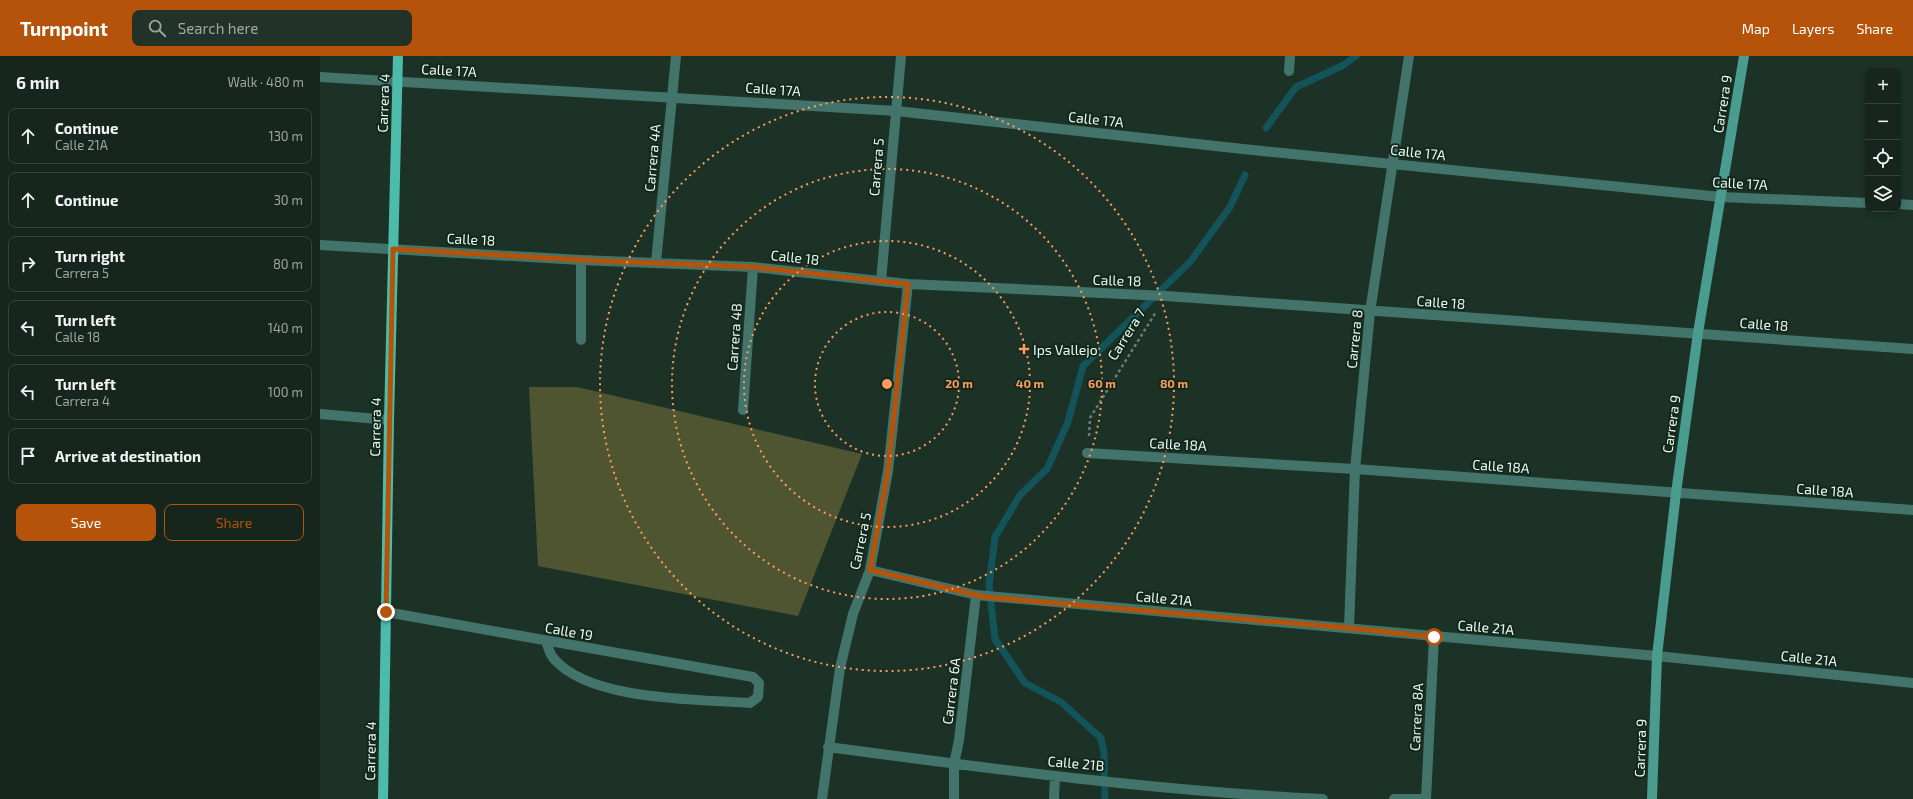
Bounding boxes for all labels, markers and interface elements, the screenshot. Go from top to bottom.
search box [132,10,412,46]
text: Turnpoint [20,17,108,40]
icon: search [146,17,168,39]
text: Search here [178,19,258,37]
text: Map [1742,20,1770,37]
text: Layers [1792,20,1834,37]
text: Share [1856,20,1893,37]
street label: Calle 17A [421,60,477,80]
map controls [1865,68,1901,212]
button: + [1865,68,1901,104]
text: 6 min [16,72,60,92]
street label: Carrera 4 [373,73,393,133]
text: Walk · 480 m [227,74,304,90]
street label: Carrera 9 [1709,74,1735,134]
street label: Calle 17A [745,79,802,99]
button: − [1865,104,1901,140]
street label: Calle 17A [1067,108,1125,130]
text: Continue [55,119,118,137]
street label: Carrera 4A [641,123,663,193]
icon: ahead [17,125,39,147]
text: 130 m [268,128,303,144]
text: Calle 21A [55,137,108,153]
street label: Carrera 5 [865,137,887,197]
button: locate [1865,140,1901,176]
street label: Calle 17A [1389,141,1447,163]
street label: Calle 17A [1712,173,1768,193]
button: layers [1865,176,1901,212]
icon: ahead [17,189,39,211]
text: Continue [55,191,118,209]
text: 30 m [274,192,303,208]
street label: Calle 18 [446,229,496,249]
street label: Calle 18 [770,246,820,268]
text: Turn right [55,247,125,265]
icon: right [17,253,39,275]
text: 80 m [273,256,303,272]
text: Carrera 5 [55,265,109,281]
street label: Calle 18 [1092,271,1142,289]
street label: Calle 18 [1416,292,1466,312]
street label: Carrera 4B [723,303,745,371]
street label: Carrera 7 [1103,305,1149,363]
street label: Carrera 8 [1342,309,1366,369]
text: Turn left [55,311,116,329]
street label: Calle 18 [1739,314,1789,334]
icon: left [17,317,39,339]
text: 140 m [268,320,303,336]
text: Calle 18 [55,329,100,345]
place label: Ips Vallejo [1033,341,1098,358]
marker: Ips Vallejo [1018,343,1030,355]
text: Turn left [55,375,116,393]
text: 20 m [945,376,973,390]
text: 40 m [1016,376,1044,390]
text: 60 m [1088,376,1116,390]
text: 80 m [1160,376,1188,390]
centre of rings [880,377,894,391]
icon: left [17,381,39,403]
text: 100 m [268,384,303,400]
text: Carrera 4 [55,393,110,409]
street label: Carrera 9 [1658,394,1684,454]
street label: Carrera 4 [366,397,384,457]
street label: Calle 18A [1149,434,1207,454]
icon: arrive [17,445,39,467]
text: Arrive at destination [55,447,201,465]
street label: Calle 18A [1472,456,1531,477]
street label: Calle 18A [1796,480,1855,501]
button: Save [16,504,156,541]
button: Share [164,504,304,541]
street label: Carrera 5 [846,511,874,571]
street label: Calle 21A [1135,587,1193,609]
route end [377,603,395,621]
street label: Calle 21A [1457,616,1515,638]
street label: Calle 19 [544,618,594,644]
route start [1425,628,1443,646]
street label: Calle 21A [1780,647,1838,669]
street label: Carrera 6A [938,656,964,725]
street label: Carrera 8A [1406,682,1426,751]
street label: Carrera 9 [1630,718,1650,778]
street label: Carrera 4 [361,721,379,781]
street label: Calle 21B [1047,752,1105,774]

